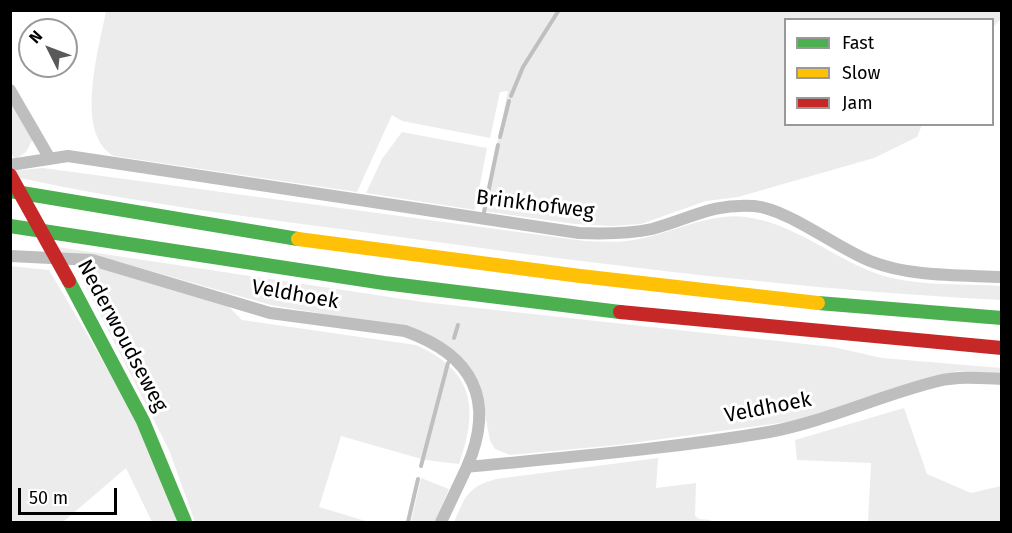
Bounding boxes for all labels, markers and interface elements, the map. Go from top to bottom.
north arrow [18,18,78,78]
legend [784,18,994,126]
text: N [25,27,46,47]
text: Fast [842,32,874,54]
text: Slow [842,62,880,84]
text: Jam [842,92,873,114]
street label: Brinkhofweg [474,185,596,225]
street label: Nederwoudseweg [71,256,173,416]
street label: Veldhoek [249,275,341,315]
street label: Veldhoek [722,387,814,429]
scale bar [21,476,120,514]
text: 50 m [29,487,68,509]

